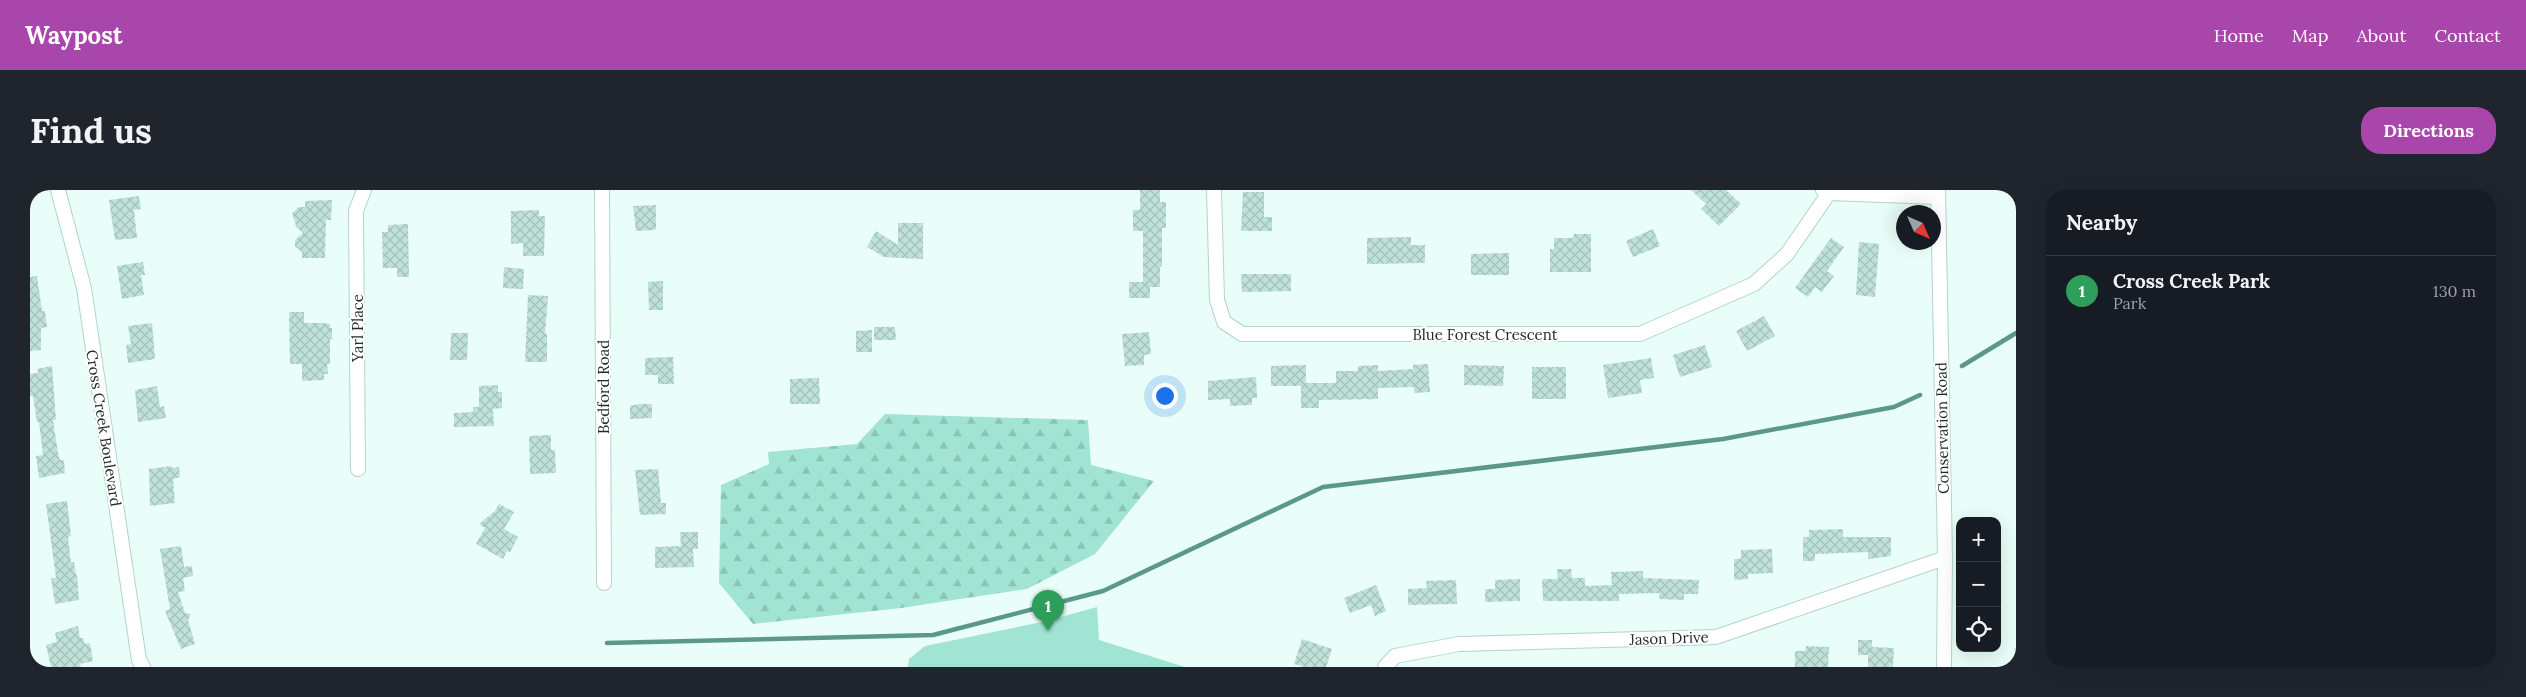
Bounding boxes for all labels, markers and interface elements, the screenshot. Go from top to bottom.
text: Waypost [25,20,123,51]
text: Home [2214,24,2264,47]
text: Map [2292,24,2328,47]
text: About [2356,24,2406,47]
text: Contact [2434,24,2501,47]
button: Directions [2361,107,2496,154]
text: Find us [30,108,152,153]
north arrow [1896,205,1941,250]
text: Nearby [2066,209,2137,236]
text: Cross Creek Park [2113,269,2270,293]
text: 1 [2079,281,2085,301]
text: 130 m [2433,281,2476,301]
text: Park [2113,293,2146,313]
street label: Yarl Place [348,294,367,363]
street label: Blue Forest Crescent [1412,325,1558,344]
street label: Bedford Road [594,340,613,434]
street label: Cross Creek Boulevard [82,348,126,508]
street label: Conservation Road [1931,362,1953,494]
your location [1152,383,1178,409]
map controls [1956,517,2001,652]
button: + [1956,517,2001,562]
button: − [1956,562,2001,607]
pin: 1 [1032,590,1064,631]
button: locate [1956,607,2001,652]
street label: Jason Drive [1628,627,1709,649]

